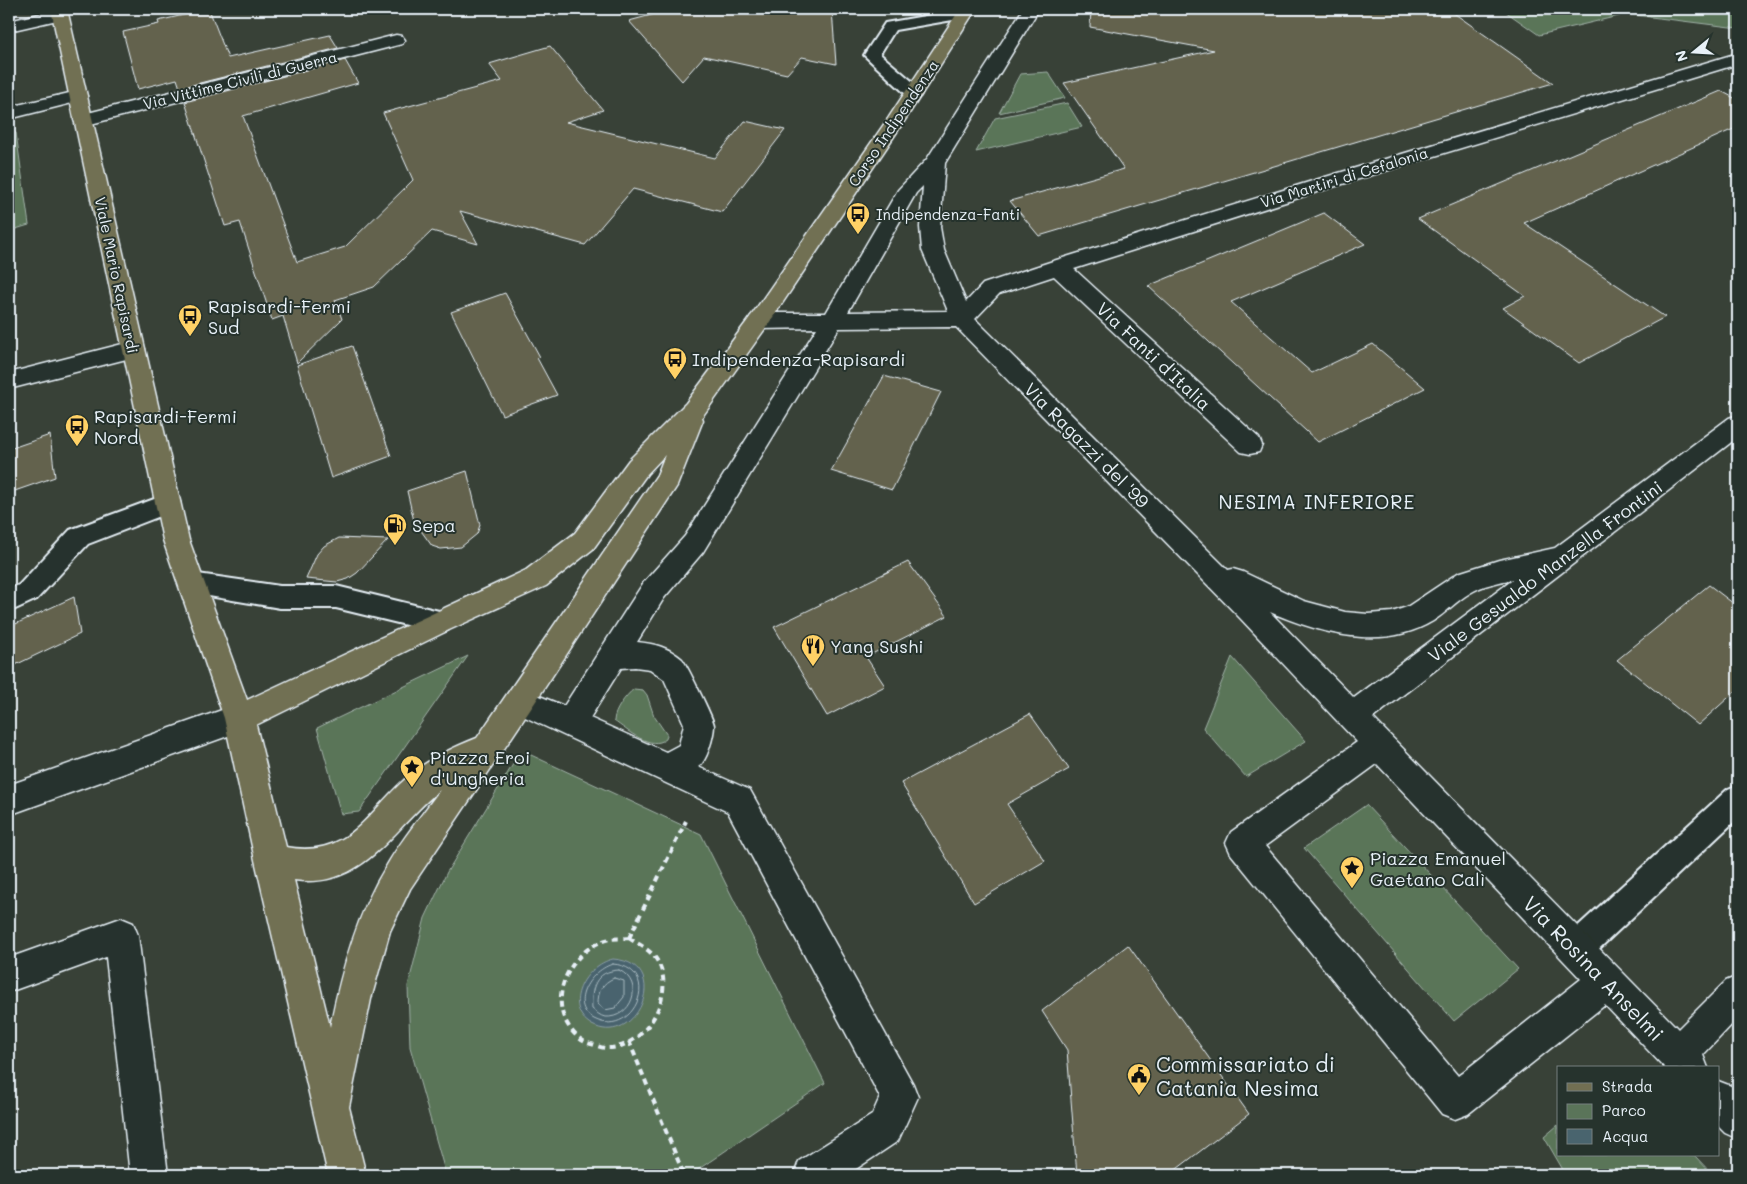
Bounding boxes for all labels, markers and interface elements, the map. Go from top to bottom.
north arrow [1670,28,1720,78]
street label: Via Vittime Civili di Guerra [141,46,339,114]
text: N [1670,48,1692,64]
street label: Corso Indipendenza [843,56,943,190]
street label: Via Martiri di Cefalonia [1258,142,1430,212]
street label: Viale Mario Rapisardi [91,195,143,355]
bus stop icon: Indipendenza-Fanti [845,201,871,235]
place label: Indipendenza-Fanti [876,204,1020,224]
place label: Rapisardi-Fermi Sud [208,294,351,339]
street label: Via Fanti d'Italia [1092,297,1216,415]
bus stop icon: Rapisardi-Fermi Sud [177,303,203,337]
bus stop icon: Indipendenza-Rapisardi [662,346,688,380]
place label: Indipendenza-Rapisardi [692,347,906,371]
street label: Via Ragazzi del '99 [1019,377,1155,513]
place label: Rapisardi-Fermi Nord [94,404,237,449]
bus stop icon: Rapisardi-Fermi Nord [64,413,90,447]
street label: Viale Gesualdo Manzella Frontini [1423,475,1667,667]
district label: NESIMA INFERIORE [1219,489,1415,514]
fuel station icon: Sepa [382,512,408,546]
place label: Sepa [412,513,456,537]
restaurant icon: Yang Sushi [800,633,826,667]
place label: Yang Sushi [830,634,924,658]
place label: Piazza Eroi d'Ungheria [430,745,530,790]
place icon: Piazza Eroi d'Ungheria [399,754,425,788]
place label: Piazza Emanuel Gaetano Calì [1370,846,1506,891]
place icon: Piazza Emanuel Gaetano Calì [1339,855,1365,889]
street label: Via Rosina Anselmi [1518,890,1670,1046]
place label: Commissariato di Catania Nesima [1156,1050,1335,1101]
public building icon: Commissariato di Catania Nesima [1126,1062,1152,1096]
legend [1557,1066,1720,1156]
text: Strada [1602,1076,1653,1096]
text: Parco [1602,1100,1646,1120]
text: Acqua [1602,1126,1648,1146]

